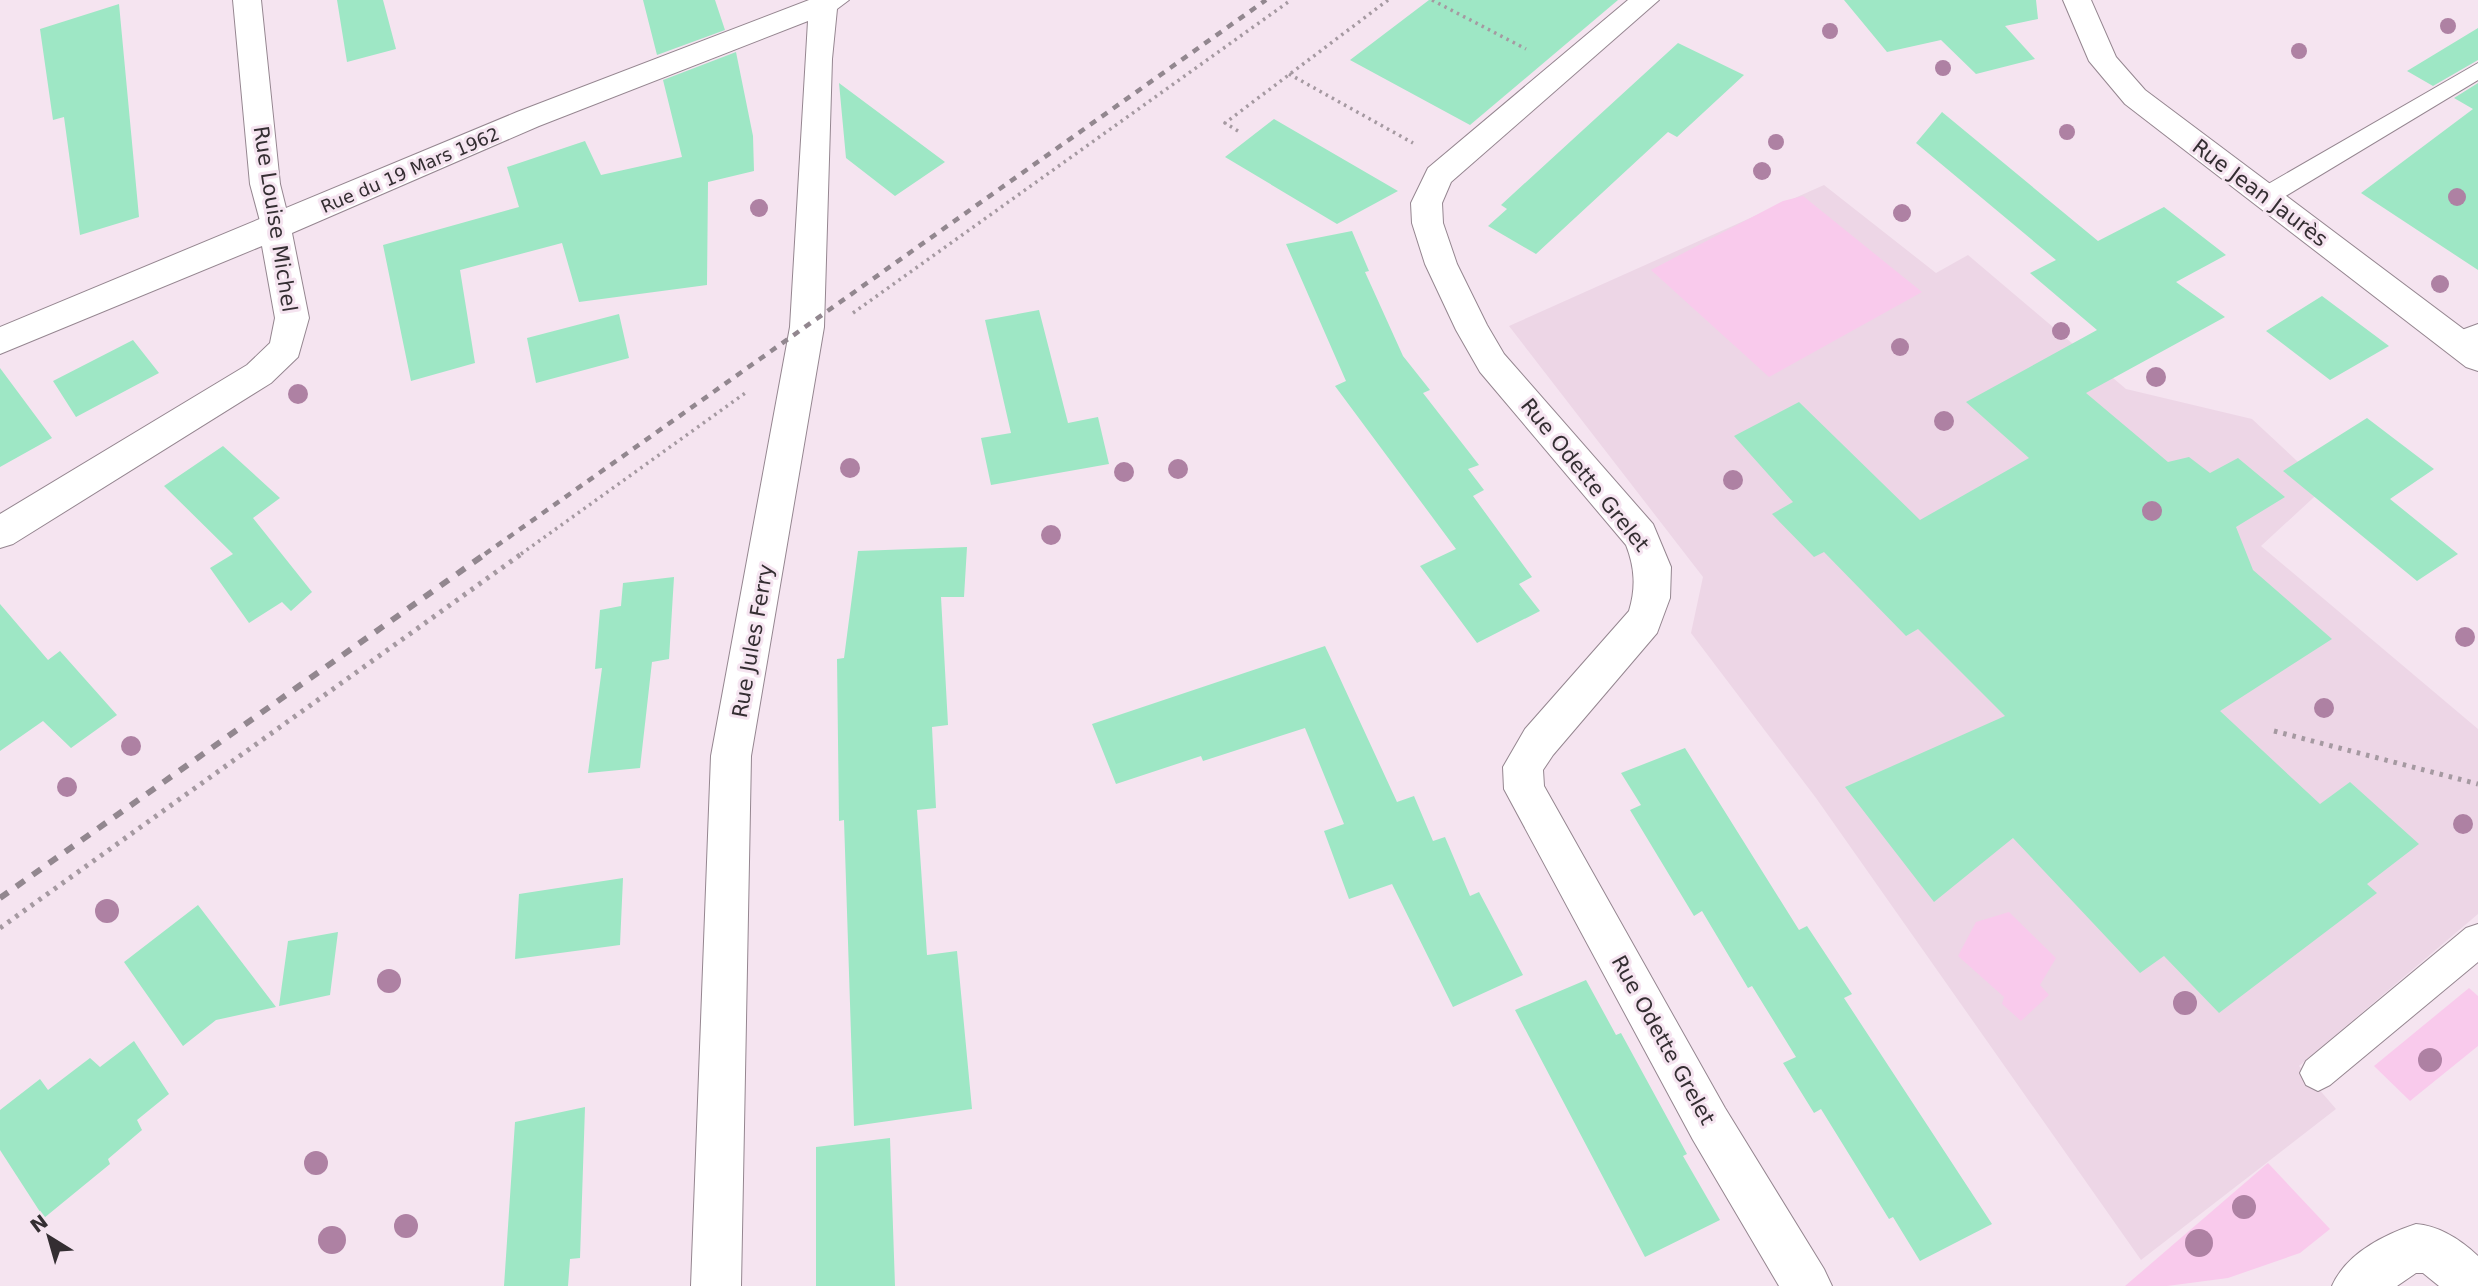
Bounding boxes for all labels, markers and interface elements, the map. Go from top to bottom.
street label: Rue du 19 Mars 1962 [318,123,502,217]
street label: Rue Louise Michel [248,124,302,314]
street label: Rue Jean Jaurès [2188,134,2332,252]
street label: Rue Odette Grelet [1516,394,1654,556]
street label: Rue Jules Ferry [728,562,778,720]
street label: Rue Odette Grelet [1607,951,1719,1129]
north arrow [14,1202,84,1272]
text: N [26,1210,52,1237]

